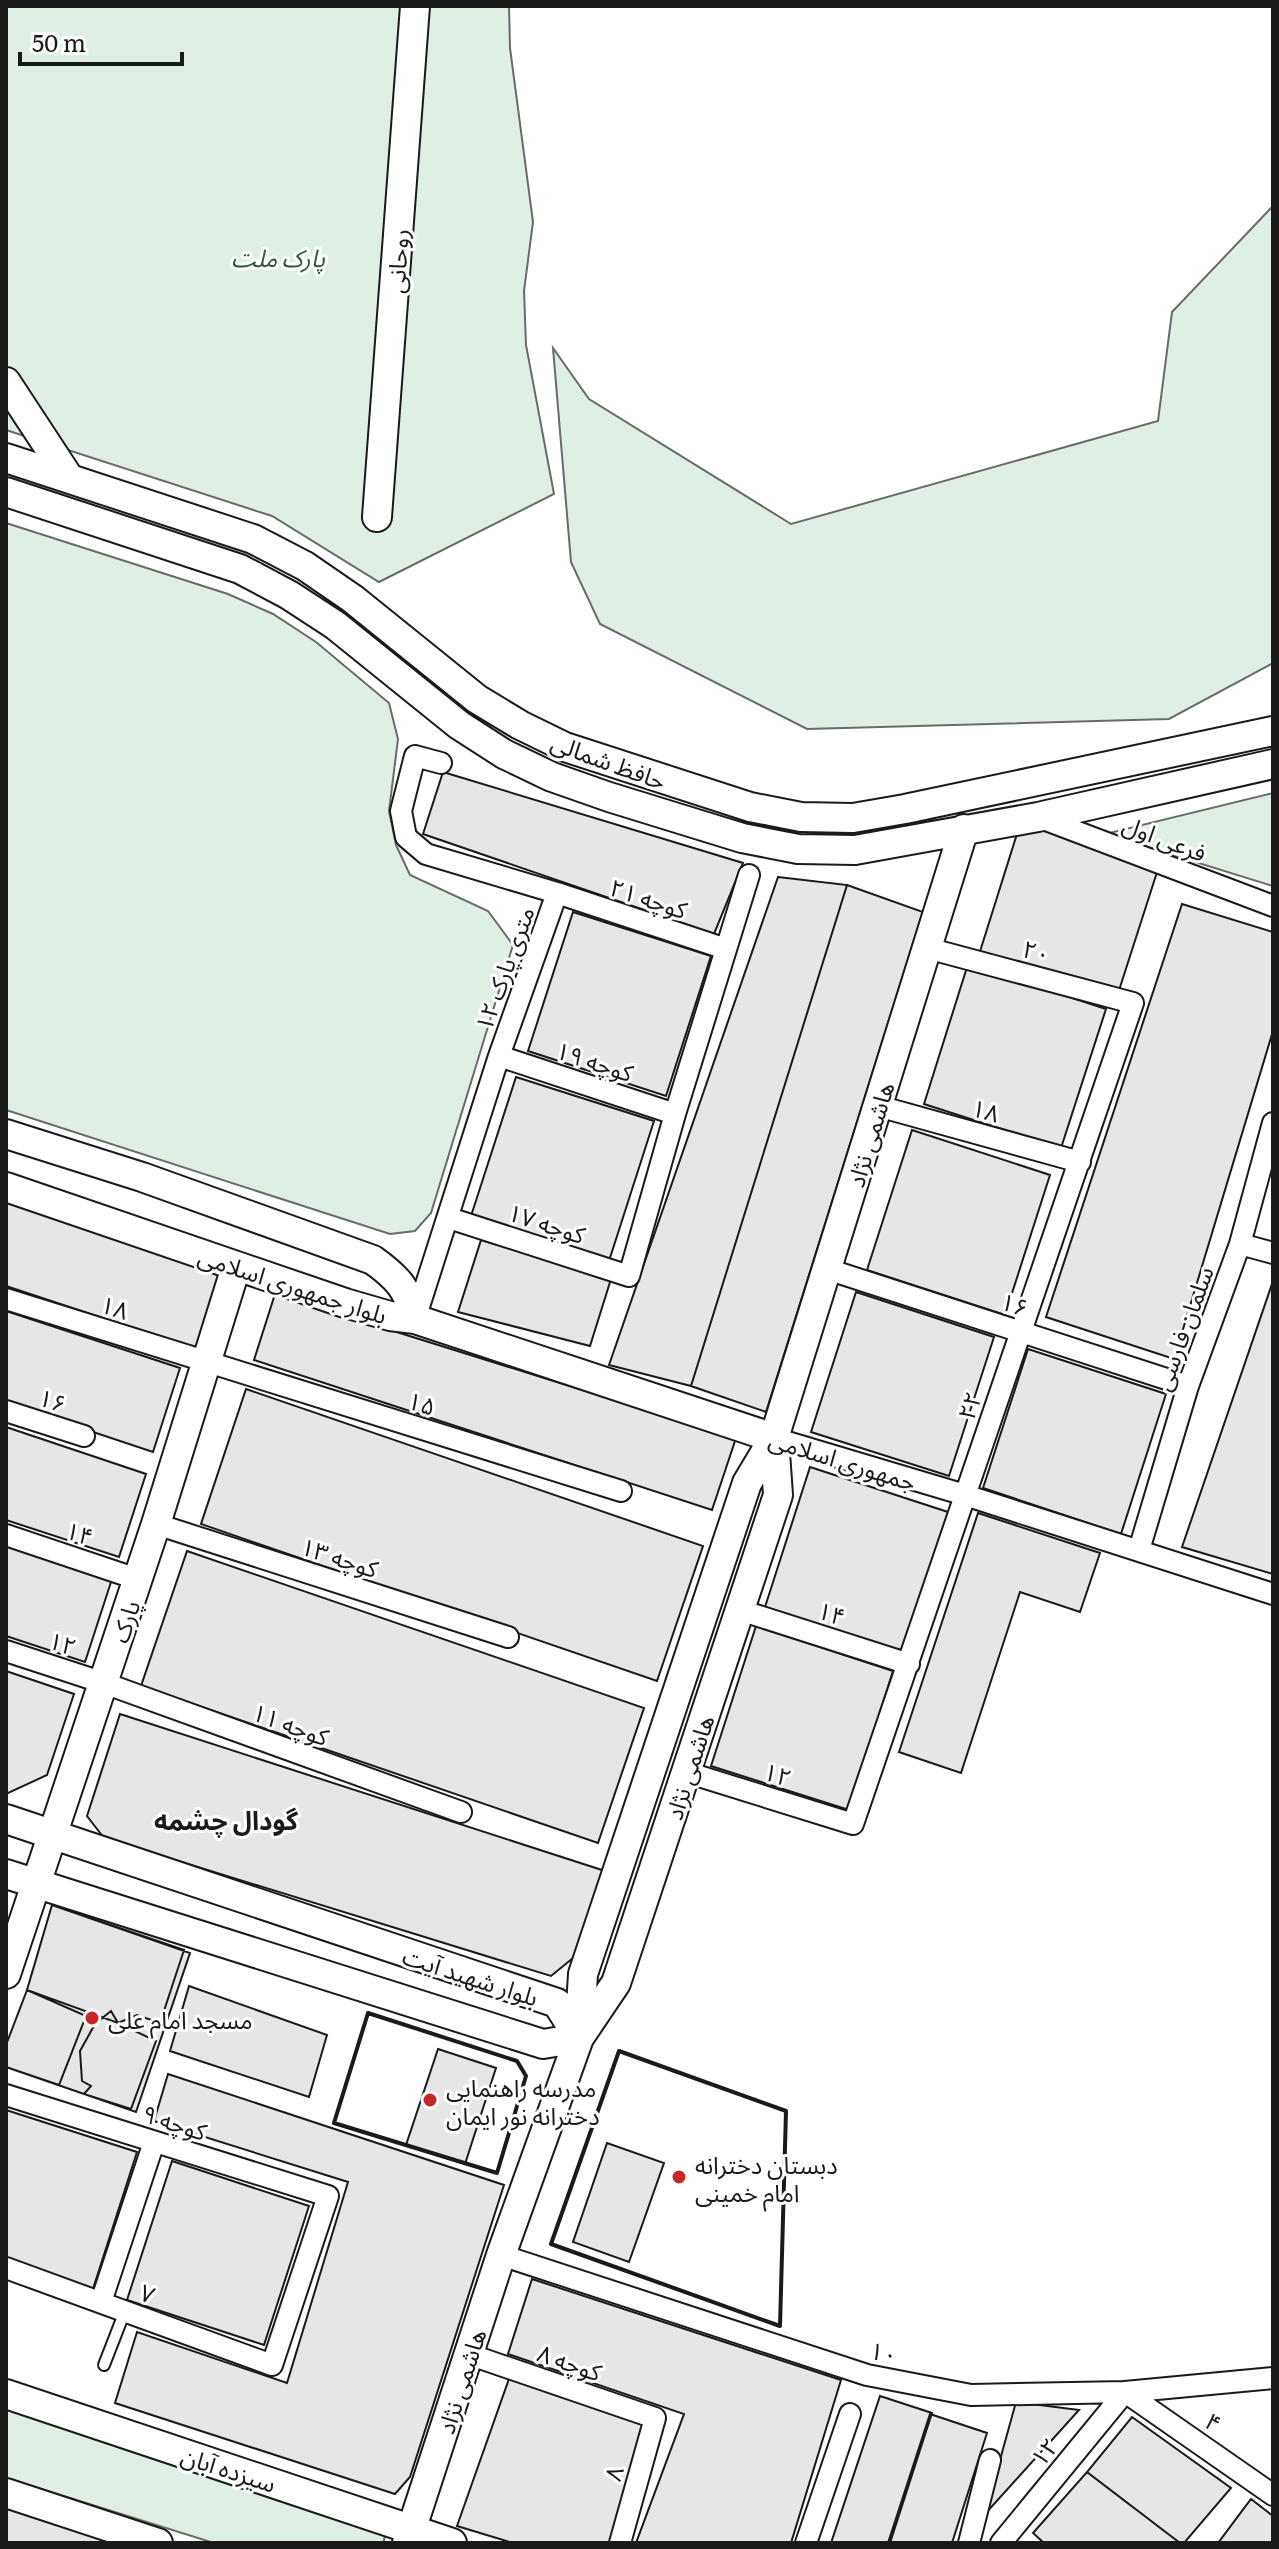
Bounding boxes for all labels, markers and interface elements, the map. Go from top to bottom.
scale bar [20,16,182,66]
text: 50 m [32,24,86,59]
street label: روحانی [376,227,416,295]
park label: پارک ملت [231,239,326,275]
street label: حافظ شمالی [547,723,671,797]
street label: فرعی اول [1118,805,1212,869]
street label: کوچه ۲۱ [606,868,693,926]
street label: ۱۲ متری پارک [464,901,542,1035]
street label: ۲۰ [1019,930,1055,970]
street label: کوچه ۱۹ [552,1031,639,1089]
street label: هاشمی نژاد [836,1077,902,1191]
street label: ۱۸ [968,1089,1004,1130]
street label: کوچه ۱۷ [504,1193,591,1251]
street label: بلوار جمهوری اسلامی [194,1237,392,1331]
street label: سلمان فارسی [1143,1261,1221,1395]
street label: ۱۶ [997,1282,1033,1324]
street label: ۱۸ [97,1285,133,1327]
street label: ۱۶ [35,1378,71,1420]
street label: ۱۵ [404,1381,440,1423]
street label: ۲۲ [947,1386,989,1424]
street label: جمهوری اسلامی [765,1420,921,1498]
street label: ۱۴ [62,1511,98,1553]
street label: کوچه ۱۳ [297,1527,384,1585]
street label: ۱۴ [814,1591,850,1633]
street label: پارک [101,1595,147,1647]
street label: ۱۲ [45,1621,81,1663]
street label: کوچه ۱۱ [248,1693,335,1753]
street label: هاشمی نژاد [655,1710,721,1824]
street label: ۱۲ [760,1752,796,1794]
district label: گودال چشمه [154,1799,299,1838]
street label: بلوار شهید آیت [399,1937,543,2013]
place label: مسجد امام علی [108,2001,253,2039]
marker: مسجد امام علی [83,2009,101,2027]
place label: مدرسه راهنمایی دخترانه نور ایمان [446,2069,600,2132]
marker: مدرسه راهنمایی دخترانه نور ایمان [421,2091,439,2109]
street label: کوچه ۹ [138,2094,213,2148]
place label: دبستان دخترانه امام خمینی [695,2146,838,2212]
marker: دبستان دخترانه امام خمینی [670,2168,688,2186]
street label: ۷ [136,2273,161,2311]
street label: هاشمی نژاد [427,2324,493,2438]
street label: ۱۰ [867,2331,901,2371]
street label: کوچه ۸ [533,2334,608,2389]
street label: ۴ [1199,2403,1229,2439]
street label: ۱۲ [1021,2429,1065,2473]
street label: سیزده آبان [177,2436,281,2500]
street label: ۸ [593,2461,631,2484]

